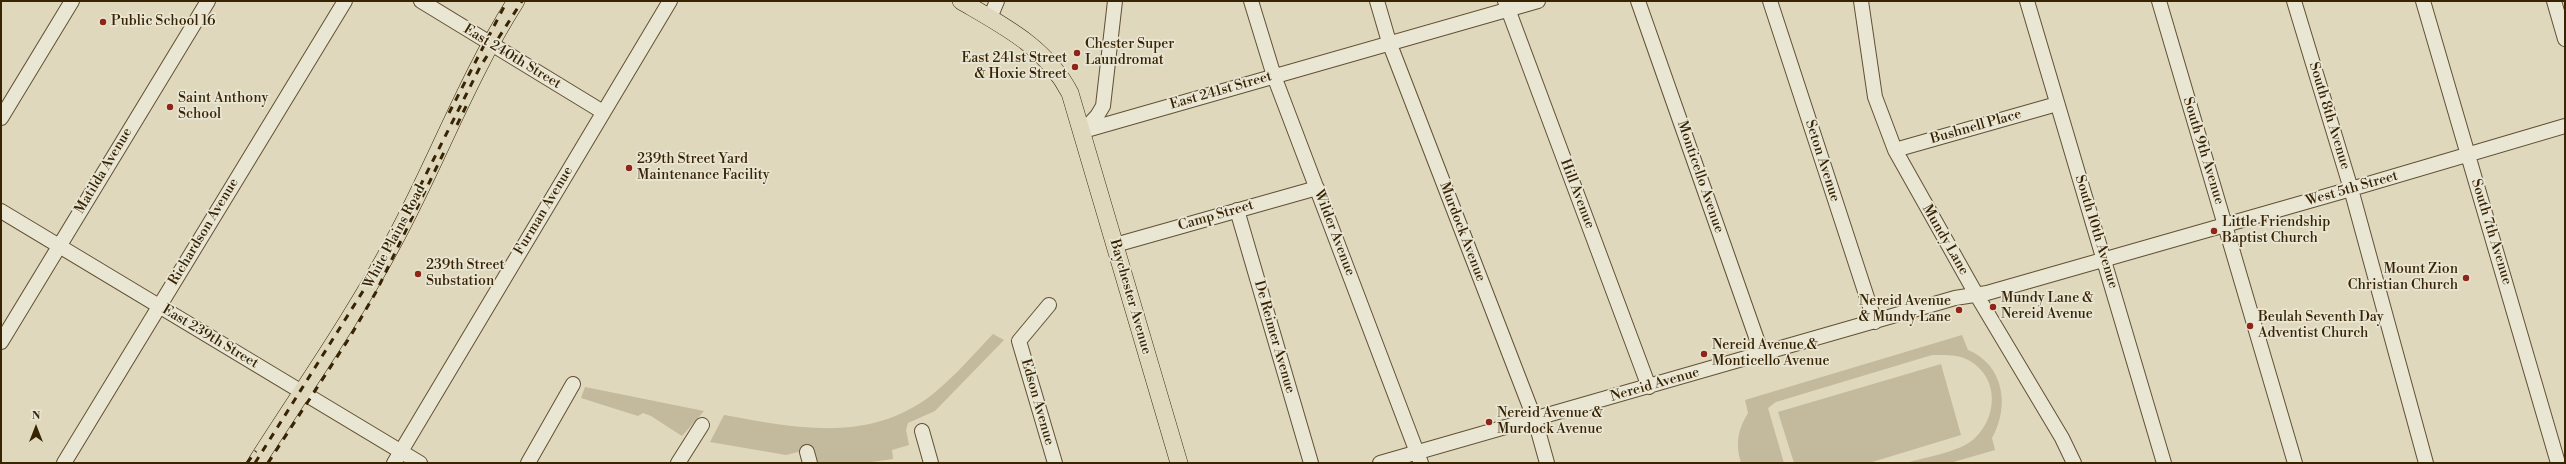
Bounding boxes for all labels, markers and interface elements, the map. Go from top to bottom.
place label: Public School 16 [111,14,215,30]
marker: Public School 16 [98,17,108,27]
street label: East 240th Street [460,21,564,93]
place label: Chester Super Laundromat [1085,37,1174,70]
marker: Chester Super Laundromat [1072,48,1082,58]
place label: East 241st Street & Hoxie Street [962,51,1067,84]
street label: South 8th Avenue [2305,60,2353,172]
marker: East 241st Street & Hoxie Street [1070,62,1080,72]
street label: East 241st Street [1168,68,1274,114]
place label: Saint Anthony School [178,91,268,124]
street label: South 9th Avenue [2179,95,2227,207]
marker: Saint Anthony School [165,102,175,112]
street label: Bushnell Place [1929,106,2023,148]
street label: Seton Avenue [1801,118,1843,204]
street label: Monticello Avenue [1673,119,1727,235]
street label: Matilda Avenue [72,125,136,217]
place label: 239th Street Yard Maintenance Facility [637,152,770,184]
street label: Hill Avenue [1556,157,1598,231]
marker: 239th Street Yard Maintenance Facility [624,163,634,173]
street label: Furman Avenue [511,164,577,258]
street label: West 5th Street [2304,168,2400,210]
street label: South 10th Avenue [2071,173,2121,291]
street label: Richardson Avenue [165,175,243,289]
street label: South 7th Avenue [2467,177,2515,287]
street label: Murdock Avenue [1435,180,1489,284]
street label: White Plains Road [360,182,430,292]
street label: Wilder Avenue [1310,187,1358,279]
street label: Camp Street [1176,197,1256,235]
street label: Mundy Lane [1918,202,1972,278]
place label: Little Friendship Baptist Church [2222,215,2330,248]
marker: Little Friendship Baptist Church [2209,226,2219,236]
street label: Baychester Avenue [1106,238,1154,356]
place label: 239th Street Substation [426,258,505,290]
place label: Mount Zion Christian Church [2348,262,2458,294]
marker: 239th Street Substation [413,269,423,279]
marker: Mount Zion Christian Church [2461,273,2471,283]
street label: De Reimer Avenue [1250,279,1298,395]
place label: Mundy Lane & Nereid Avenue [2001,291,2093,324]
place label: Nereid Avenue & Mundy Lane [1859,294,1951,326]
street label: East 239th Street [159,302,261,372]
marker: Mundy Lane & Nereid Avenue [1988,302,1998,312]
marker: Nereid Avenue & Mundy Lane [1954,305,1964,315]
place label: Beulah Seventh Day Adventist Church [2258,310,2384,342]
marker: Beulah Seventh Day Adventist Church [2245,321,2255,331]
place label: Nereid Avenue & Monticello Avenue [1712,338,1829,370]
marker: Nereid Avenue & Monticello Avenue [1699,349,1709,359]
street label: Edson Avenue [1017,357,1057,447]
street label: Nereid Avenue [1609,364,1701,406]
place label: Nereid Avenue & Murdock Avenue [1497,406,1603,438]
north arrow [16,408,56,448]
text: N [32,409,40,423]
marker: Nereid Avenue & Murdock Avenue [1484,417,1494,427]

